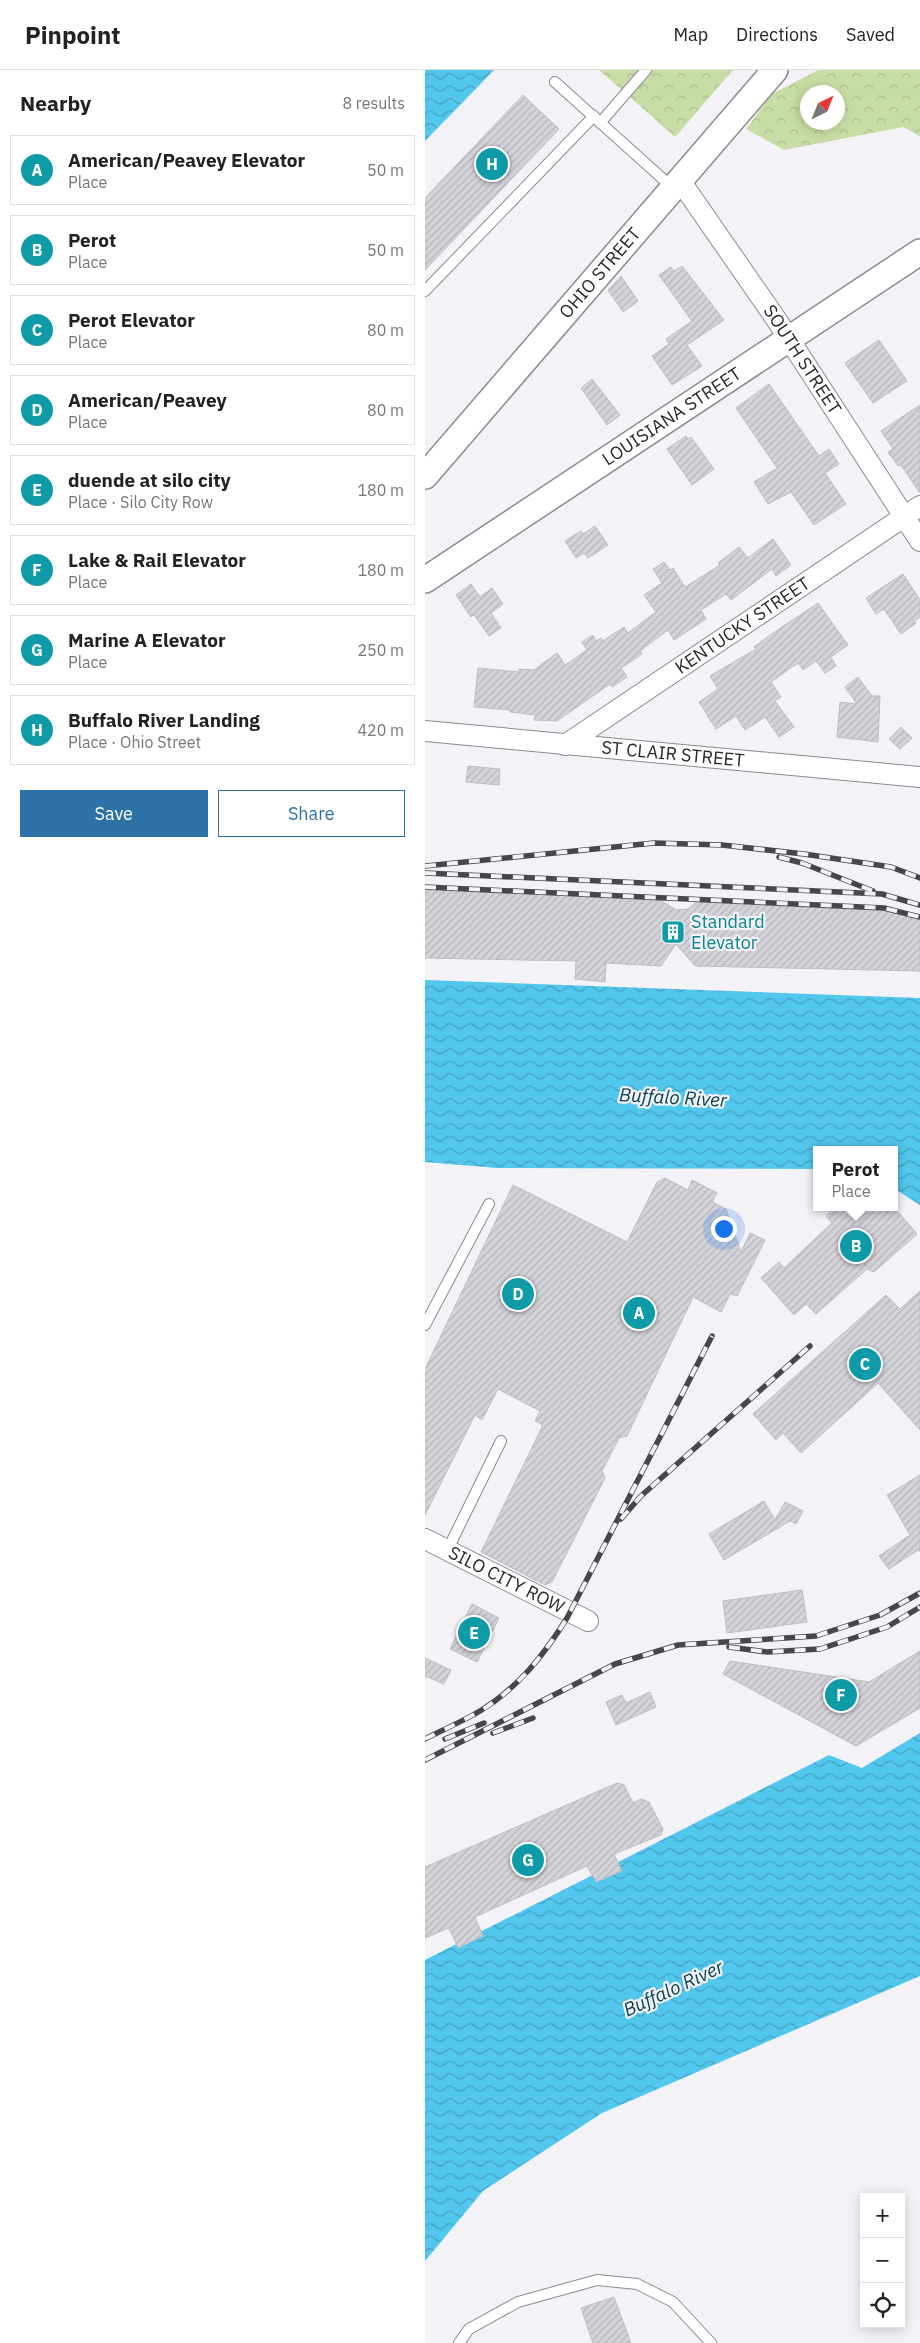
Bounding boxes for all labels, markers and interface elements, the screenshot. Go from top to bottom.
text: Pinpoint [25,19,120,51]
text: Map [673,23,708,46]
text: Directions [736,23,818,46]
text: Saved [846,23,895,46]
north arrow [800,85,845,130]
text: Nearby [20,89,91,117]
text: 8 results [342,93,405,113]
pin: H [476,145,508,183]
text: American/Peavey Elevator [68,148,305,172]
text: A [32,160,42,180]
text: 50 m [367,160,404,180]
text: Place [68,172,107,192]
street label: OHIO STREET [554,222,645,323]
text: Perot [68,228,116,252]
text: B [32,240,42,260]
text: 50 m [367,240,404,260]
text: Place [68,252,107,272]
street label: SOUTH STREET [759,300,847,418]
text: Perot Elevator [68,308,195,332]
text: C [32,320,42,340]
text: 80 m [367,320,404,340]
text: Place [68,332,107,352]
street label: LOUISIANA STREET [598,362,745,470]
text: American/Peavey [68,388,227,412]
text: D [31,400,43,420]
text: 80 m [367,400,404,420]
text: Place [68,412,107,432]
text: duende at silo city [68,468,231,492]
text: E [32,480,42,500]
text: 180 m [357,480,404,500]
text: Place · Silo City Row [68,492,213,512]
text: Lake & Rail Elevator [68,548,246,572]
text: F [32,560,42,580]
text: 180 m [357,560,404,580]
street label: KENTUCKY STREET [670,571,814,679]
text: Place [68,572,107,592]
text: Marine A Elevator [68,628,226,652]
text: G [31,640,43,660]
text: 250 m [357,640,404,660]
text: Place [68,652,107,672]
text: Buffalo River Landing [68,708,260,732]
text: H [31,720,43,740]
text: 420 m [357,720,404,740]
text: Place · Ohio Street [68,732,201,752]
street label: ST CLAIR STREET [601,735,745,772]
button: Save [20,790,208,837]
button: Share [218,790,405,837]
place label: Standard Elevator [691,910,765,954]
building icon: Standard Elevator [660,919,686,945]
water label: Buffalo River [619,1082,728,1112]
popup [813,1146,898,1211]
text: Perot [831,1157,880,1181]
text: Place [831,1181,871,1201]
your location [711,1216,737,1242]
pin: B [840,1227,872,1265]
pin: D [502,1275,534,1313]
pin: A [623,1294,655,1332]
pin: C [849,1345,881,1383]
street label: SILO CITY ROW [445,1541,568,1618]
pin: E [458,1614,490,1652]
pin: F [825,1676,857,1714]
pin: G [512,1841,544,1879]
water label: Buffalo River [619,1954,728,2022]
map controls [860,2193,905,2328]
button: + [860,2193,905,2238]
button: − [860,2238,905,2283]
button: locate [860,2283,905,2328]

